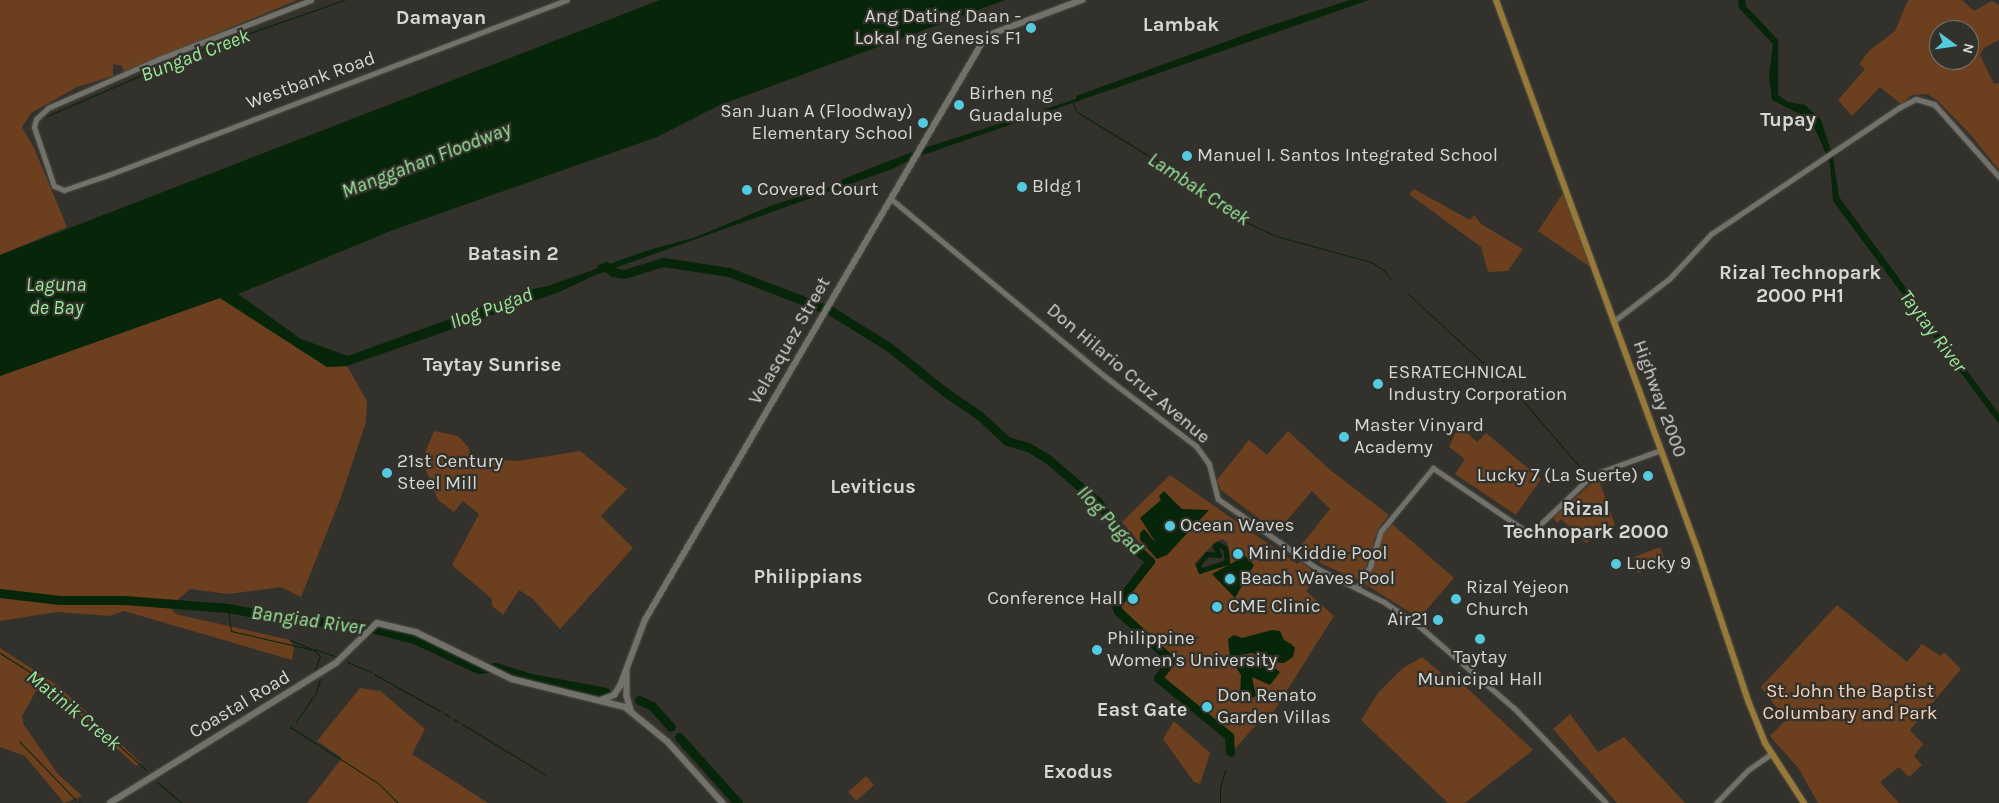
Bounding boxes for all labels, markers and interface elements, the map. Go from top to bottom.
district label: Damayan [396,5,486,29]
place label: Ang Dating Daan - Lokal ng Genesis F1 [854,6,1021,50]
district label: Lambak [1143,12,1219,36]
north arrow [1929,20,1979,70]
marker: Ang Dating Daan - Lokal ng Genesis F1 [1025,22,1037,34]
water label: Bungad Creek [137,23,253,87]
text: N [1959,42,1978,55]
street label: Westbank Road [243,47,379,115]
place label: Birhen ng Guadalupe [969,83,1063,127]
marker: Birhen ng Guadalupe [953,99,965,111]
place label: San Juan A (Floodway) Elementary School [720,101,913,145]
district label: Tupay [1760,107,1816,131]
water label: Manggahan Floodway [338,117,514,203]
marker: San Juan A (Floodway) Elementary School [917,117,929,129]
place label: Manuel I. Santos Integrated School [1197,145,1498,167]
water label: Lambak Creek [1143,147,1255,231]
marker: Manuel I. Santos Integrated School [1181,150,1193,162]
place label: Bldg 1 [1032,176,1082,198]
place label: Covered Court [757,179,878,201]
marker: Bldg 1 [1016,181,1028,193]
marker: Covered Court [741,184,753,196]
district label: Batasin 2 [468,241,558,265]
district label: Rizal Technopark 2000 PH1 [1719,260,1881,307]
water label: Laguna de Bay [26,272,86,319]
street label: Velasquez Street [744,273,836,409]
water label: Ilog Pugad [446,282,536,334]
water label: Taytay River [1894,285,1972,377]
street label: Don Hilario Cruz Avenue [1042,299,1214,449]
street label: Highway 2000 [1627,337,1691,461]
district label: Taytay Sunrise [423,352,561,376]
place label: ESRATECHNICAL Industry Corporation [1388,362,1567,406]
marker: ESRATECHNICAL Industry Corporation [1372,378,1384,390]
place label: Master Vinyard Academy [1354,415,1484,459]
marker: Master Vinyard Academy [1338,431,1350,443]
place label: 21st Century Steel Mill [397,451,503,495]
place label: Lucky 7 (La Suerte) [1477,465,1638,487]
marker: 21st Century Steel Mill [381,467,393,479]
marker: Lucky 7 (La Suerte) [1642,470,1654,482]
district label: Leviticus [830,474,916,498]
water label: Ilog Pugad [1072,480,1148,560]
district label: Rizal Technopark 2000 [1503,497,1669,544]
place label: Ocean Waves [1180,515,1294,537]
marker: Ocean Waves [1164,520,1176,532]
place label: Mini Kiddie Pool [1248,543,1388,565]
marker: Mini Kiddie Pool [1232,548,1244,560]
place label: Lucky 9 [1626,553,1691,575]
marker: Lucky 9 [1610,558,1622,570]
district label: Philippians [754,564,862,588]
place label: Beach Waves Pool [1240,568,1395,590]
marker: Beach Waves Pool [1224,573,1236,585]
place label: Rizal Yejeon Church [1466,577,1569,621]
place label: Conference Hall [987,588,1123,610]
marker: Conference Hall [1127,593,1139,605]
marker: Rizal Yejeon Church [1450,593,1462,605]
place label: CME Clinic [1228,596,1320,618]
water label: Bangiad River [250,600,366,640]
marker: CME Clinic [1210,600,1224,614]
place label: Air21 [1387,609,1428,631]
marker: Air21 [1432,614,1444,626]
place label: Philippine Women's University [1107,628,1277,672]
marker: Taytay Municipal Hall [1474,633,1486,645]
marker: Philippine Women's University [1091,644,1103,656]
place label: Taytay Municipal Hall [1417,647,1543,691]
water label: Matinik Creek [22,665,126,755]
street label: Coastal Road [185,666,295,744]
park label: St. John the Baptist Columbary and Park [1763,681,1937,725]
place label: Don Renato Garden Villas [1217,685,1331,729]
district label: East Gate [1097,697,1187,721]
marker: Don Renato Garden Villas [1201,701,1213,713]
district label: Exodus [1043,759,1113,783]

